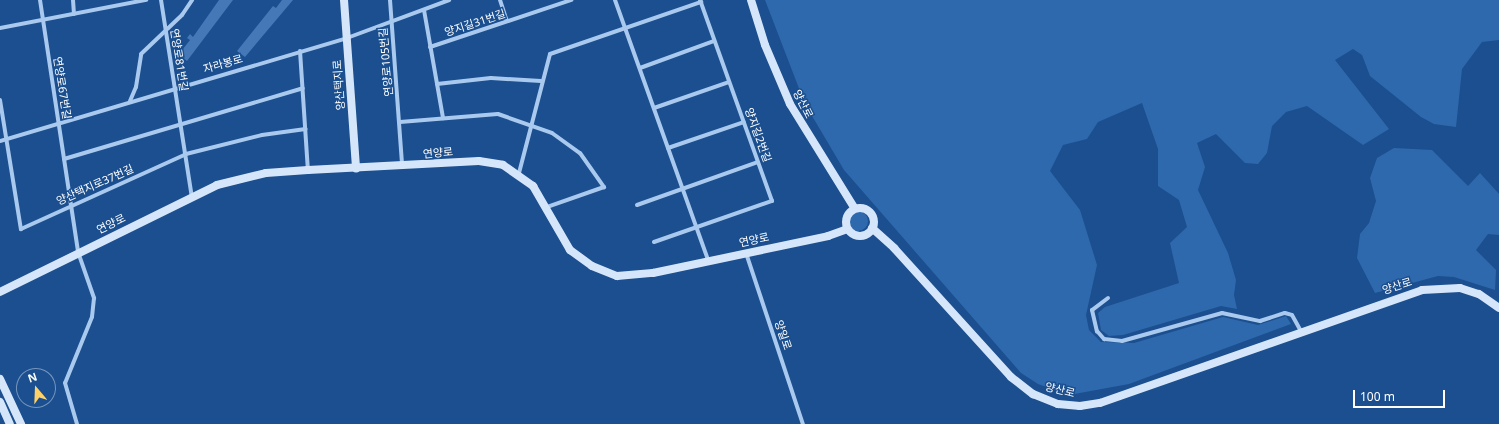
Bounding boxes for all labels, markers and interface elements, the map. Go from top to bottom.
street label: 양지길31번길 [443,7,507,39]
street label: 연양로105번길 [376,27,396,97]
street label: 연양로81번길 [168,28,190,92]
street label: 자라봉로 [202,52,244,76]
street label: 연양로67번길 [51,56,73,120]
street label: 양산택지로 [331,59,347,111]
street label: 양산로 [790,87,816,121]
street label: 양지길2번길 [742,106,774,164]
street label: 연양로 [422,145,454,161]
street label: 양산택지로37번길 [54,162,136,208]
street label: 연양로 [94,211,128,237]
street label: 연양로 [738,230,770,250]
street label: 양산로 [1381,275,1413,297]
street label: 양일로 [772,318,794,352]
north arrow [16,368,56,408]
text: N [26,369,39,386]
street label: 양산로 [1044,380,1076,400]
scale bar [1355,382,1447,408]
text: 100 m [1360,388,1395,405]

